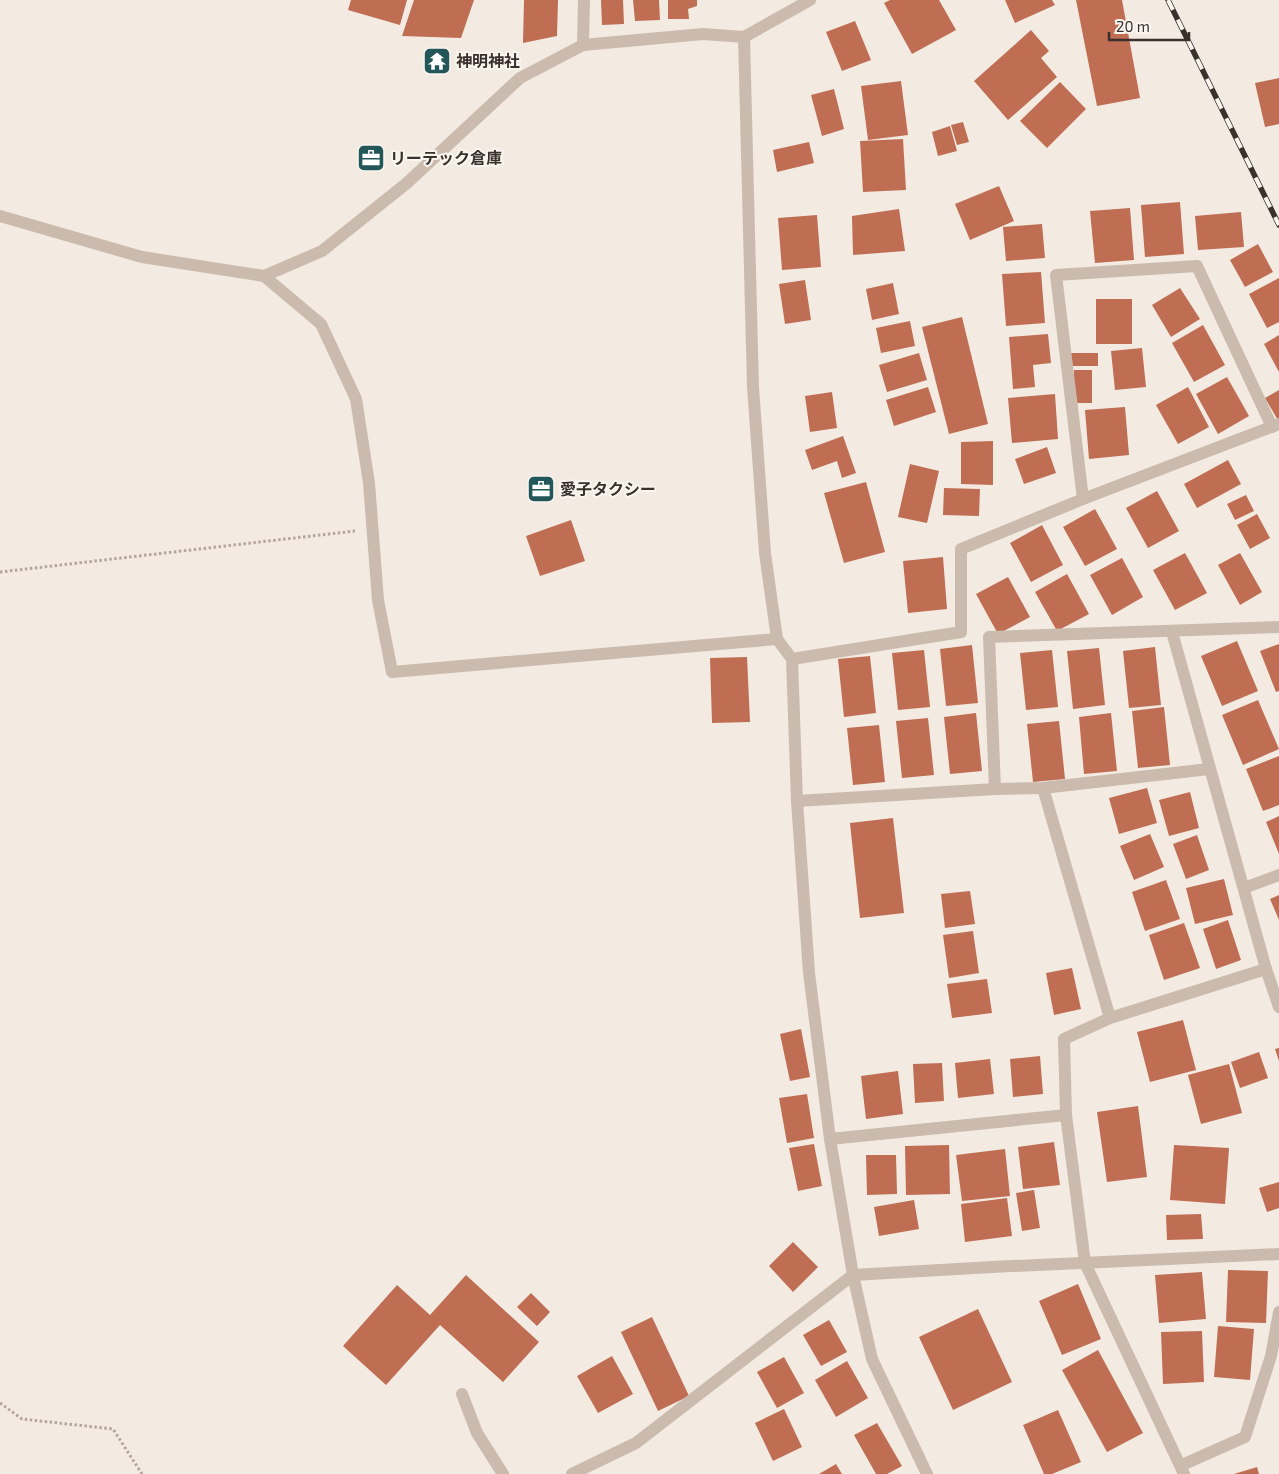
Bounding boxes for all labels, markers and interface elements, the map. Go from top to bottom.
scale bar [1109,10,1189,42]
text: 20 m [1116,17,1150,35]
temple icon: 神明神社 [422,46,452,76]
place label: 神明神社 [456,51,520,70]
office icon: リーテック倉庫 [356,143,386,173]
place label: リーテック倉庫 [390,148,502,167]
office icon: 愛子タクシー [526,474,556,504]
place label: 愛子タクシー [560,479,656,498]

